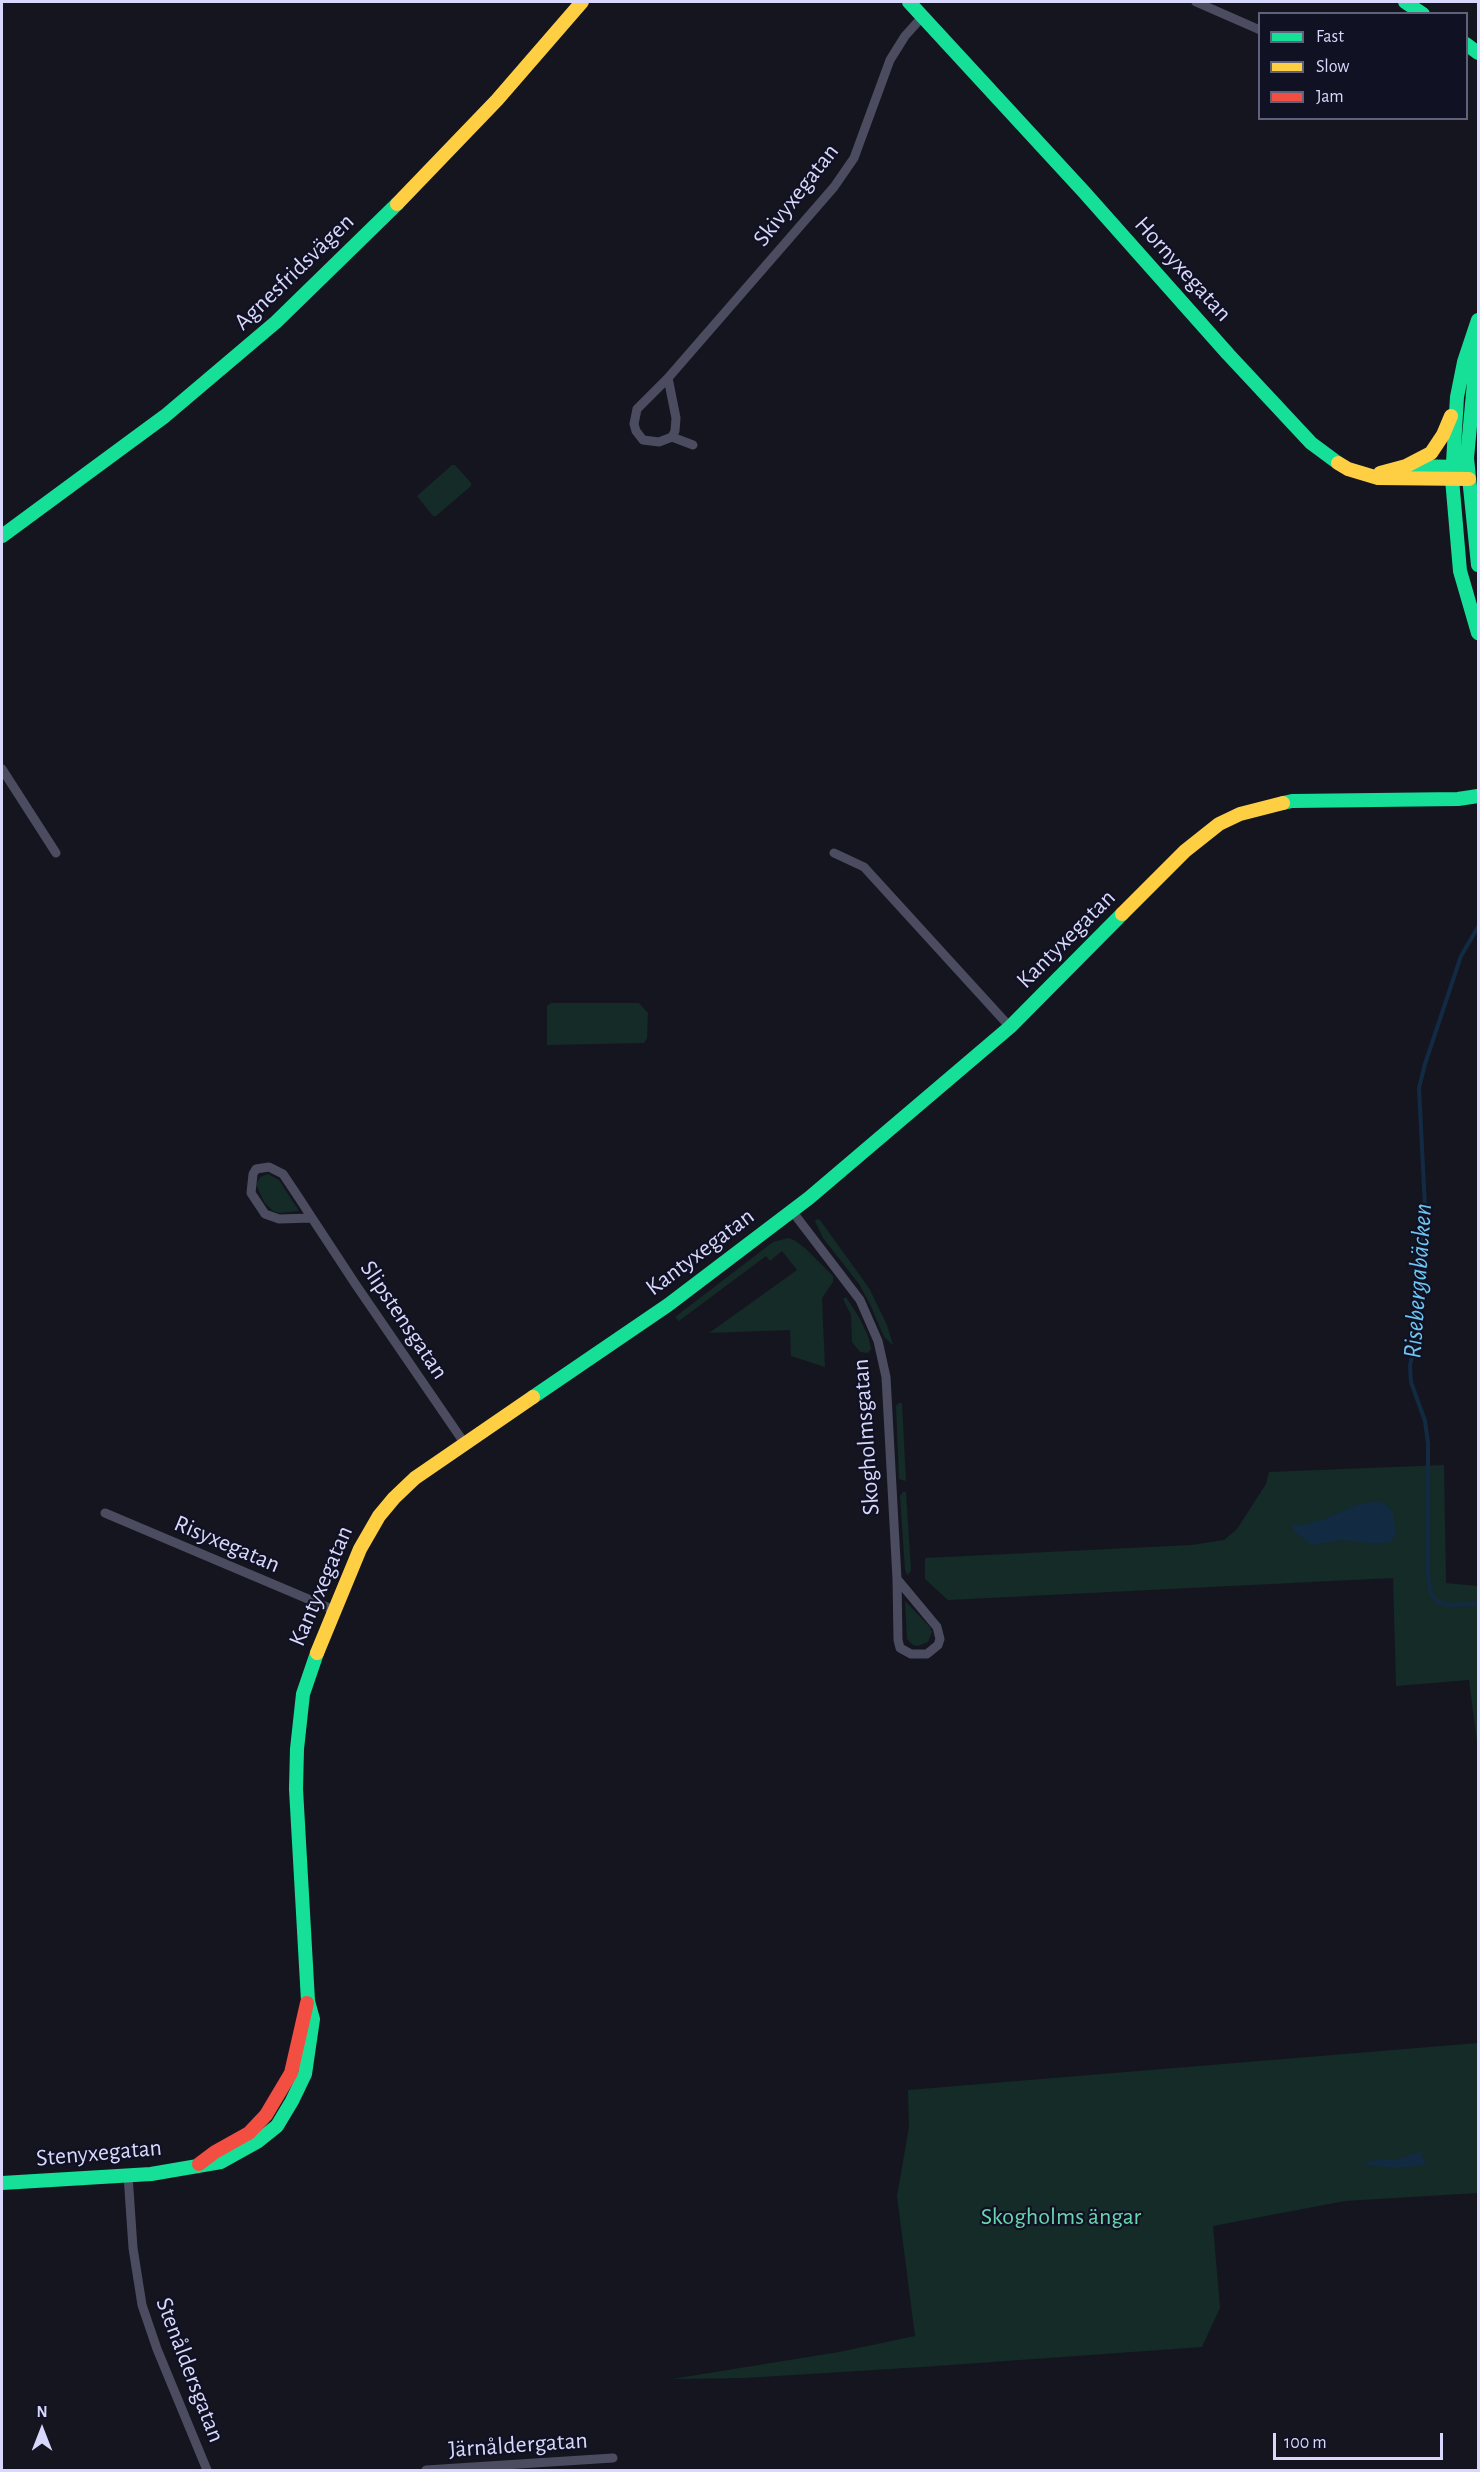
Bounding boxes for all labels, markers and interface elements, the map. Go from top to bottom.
legend [1258,12,1468,120]
text: Fast [1316,28,1344,46]
text: Slow [1316,58,1349,76]
text: Jam [1316,88,1344,106]
street label: Skivyxegatan [747,138,845,252]
street label: Agnesfridsvägen [228,207,360,337]
street label: Hornyxegatan [1128,210,1238,328]
street label: Kantyxegatan [1010,883,1122,995]
street label: Kantyxegatan [640,1202,760,1302]
water label: Risebergabäcken [1397,1202,1439,1360]
street label: Slipstensgatan [354,1255,454,1385]
street label: Skogholmsgatan [846,1358,886,1516]
street label: Risyxegatan [170,1509,284,1579]
street label: Kantyxegatan [283,1521,359,1651]
street label: Stenyxegatan [35,2133,163,2173]
park label: Skogholms ängar [981,2203,1141,2231]
street label: Stenåldersgatan [149,2294,231,2446]
north arrow [12,2400,72,2460]
text: N [36,2404,48,2420]
scale bar [1276,2421,1446,2459]
street label: Järnåldergatan [447,2426,589,2464]
text: 100 m [1284,2434,1327,2452]

